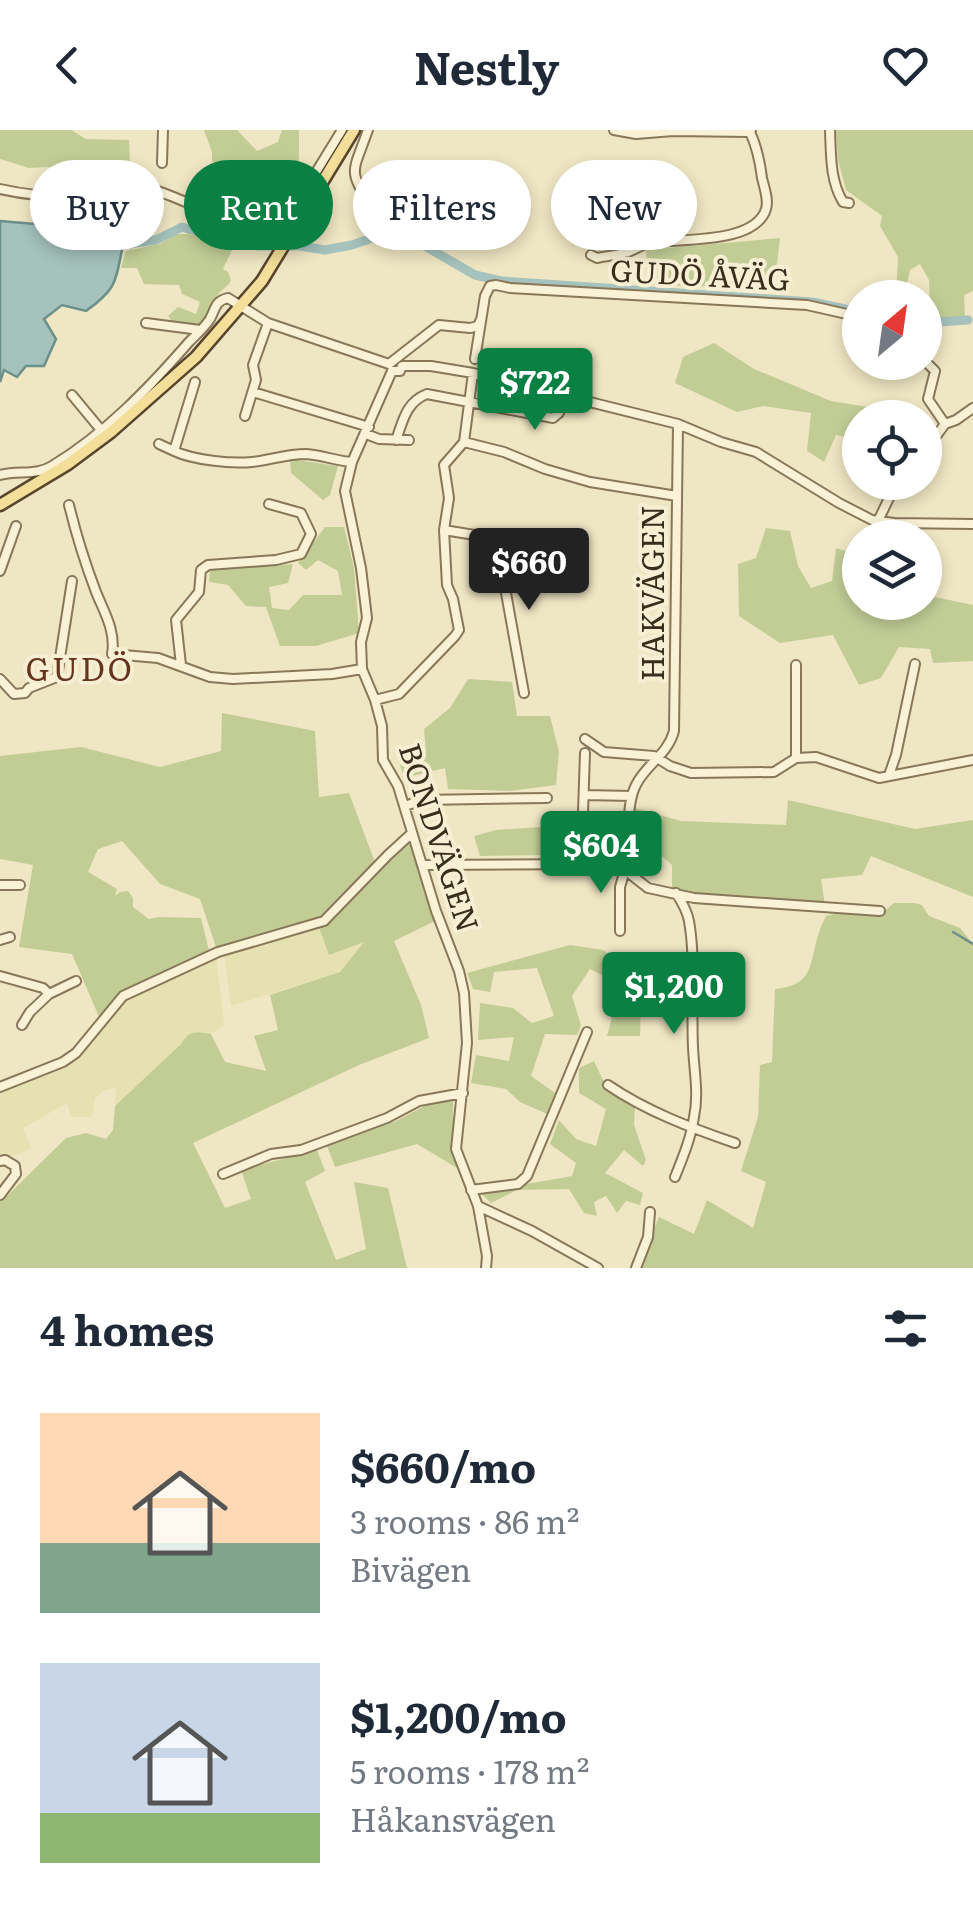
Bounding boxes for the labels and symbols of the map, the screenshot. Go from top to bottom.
street label: GUDÖ ÅVÄG [609,246,791,300]
north arrow [842,280,942,380]
pin: $722 [476,348,594,433]
street label: HAKVÄGEN [629,505,673,681]
pin: $660 [470,528,588,613]
district label: GUDÖ [26,643,134,691]
street label: BONDVÄGEN [390,737,492,937]
pin: $604 [542,811,660,896]
pin: $1,200 [593,952,755,1037]

